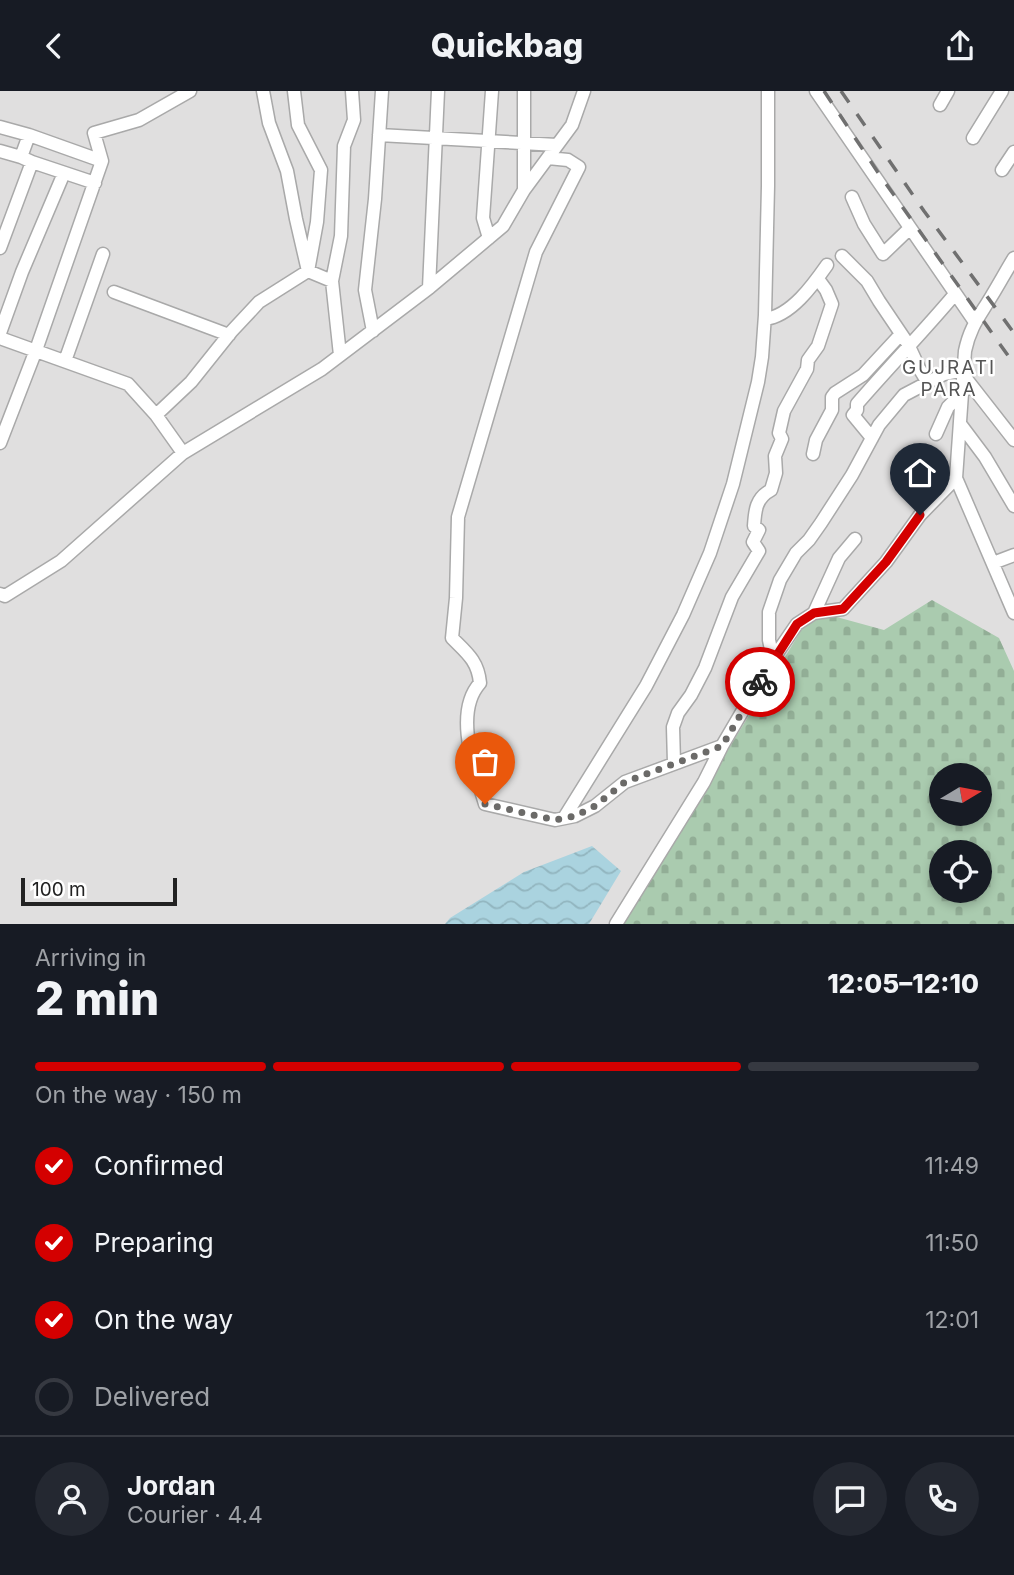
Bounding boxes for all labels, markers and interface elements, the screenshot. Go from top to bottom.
text: Quickbag [431,26,583,65]
icon: back [35,27,73,65]
icon: share [941,27,979,65]
district label: GUJRATI PARA [902,356,996,401]
pin [890,443,950,515]
icon: home [901,454,939,492]
courier [725,647,795,717]
icon: bike [741,663,779,701]
pin [455,732,515,804]
icon: bag [466,743,504,781]
north arrow [929,763,992,826]
map controls [929,763,992,903]
button: locate [929,840,992,903]
scale bar [21,875,177,907]
text: 100 m [32,878,86,901]
text: Arriving in [35,944,146,972]
text: 12:05–12:10 [827,968,979,999]
text: 2 min [35,970,159,1026]
text: On the way · 150 m [35,1081,242,1109]
icon: check [35,1147,73,1185]
text: Confirmed [94,1150,224,1181]
text: 11:49 [925,1152,979,1180]
icon: check [35,1224,73,1262]
text: Preparing [94,1227,214,1258]
text: 11:50 [925,1229,979,1257]
icon: check [35,1301,73,1339]
text: On the way [94,1304,233,1335]
text: 12:01 [925,1306,979,1334]
text: Delivered [94,1381,210,1412]
button: person [35,1462,109,1536]
button: chat [813,1462,887,1536]
button: phone [905,1462,979,1536]
text: Jordan [127,1470,216,1501]
text: Courier · 4.4 [127,1501,263,1529]

